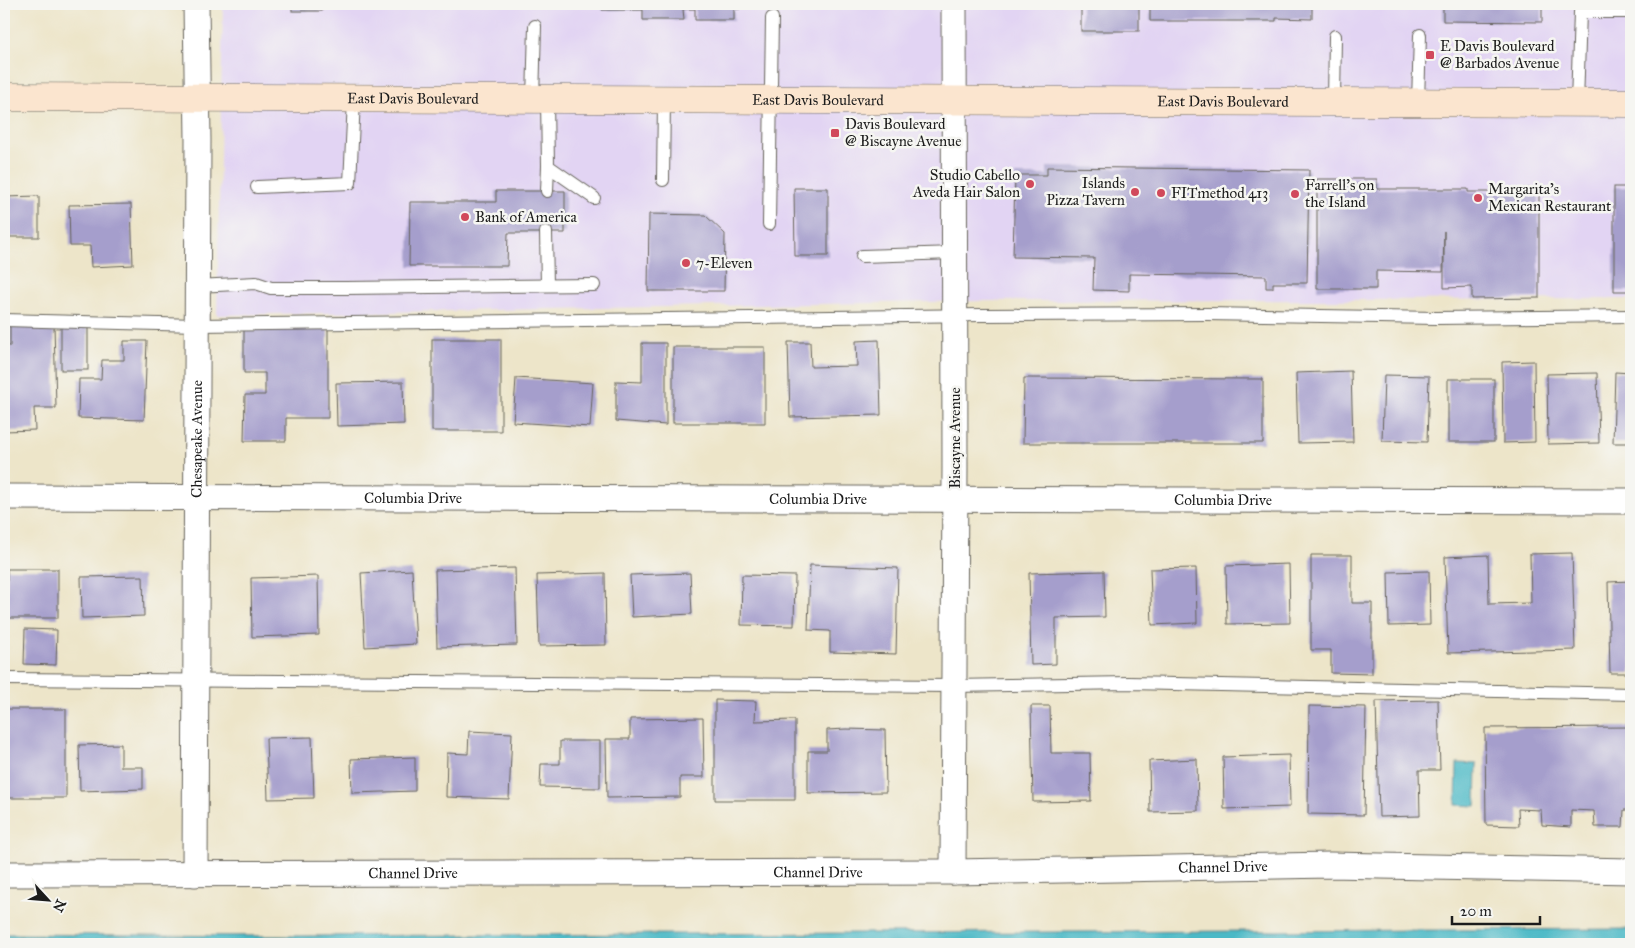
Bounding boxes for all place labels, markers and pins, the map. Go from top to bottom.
place label: E Davis Boulevard @ Barbados Avenue [1440,37,1559,72]
marker: E Davis Boulevard @ Barbados Avenue [1424,49,1436,61]
place label: Davis Boulevard @ Biscayne Avenue [845,115,961,150]
marker: Davis Boulevard @ Biscayne Avenue [829,127,841,139]
place label: Studio Cabello Aveda Hair Salon [912,166,1020,201]
place label: Islands Pizza Tavern [1046,174,1125,209]
place label: Farrell's on the Island [1305,176,1374,211]
marker: Studio Cabello Aveda Hair Salon [1024,178,1036,190]
place label: Margarita's Mexican Restaurant [1488,180,1612,215]
place label: FITmethod 413 [1171,184,1268,202]
marker: Islands Pizza Tavern [1129,186,1141,198]
marker: FITmethod 413 [1155,187,1167,199]
marker: Farrell's on the Island [1289,188,1301,200]
marker: Margarita's Mexican Restaurant [1472,192,1484,204]
place label: Bank of America [475,208,577,226]
marker: Bank of America [459,211,471,223]
place label: 7-Eleven [696,254,752,272]
marker: 7-Eleven [680,257,692,269]

